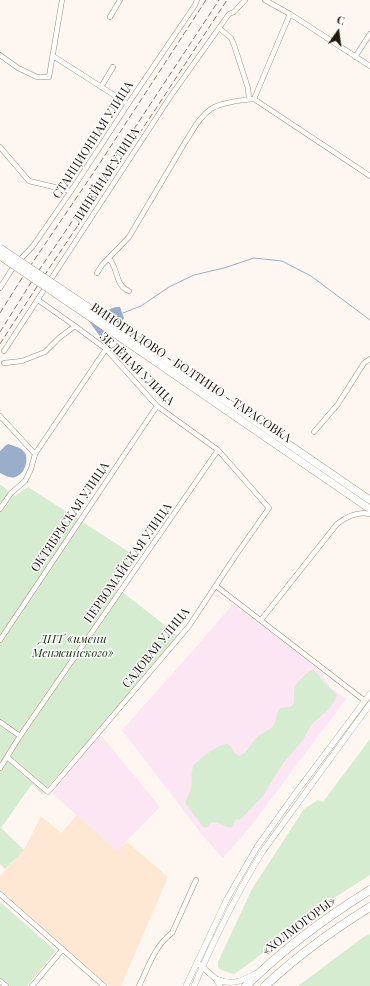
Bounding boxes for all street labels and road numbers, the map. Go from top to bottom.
street label: СТАНЦИОННАЯ УЛИЦА [50,79,136,201]
street label: ЛИНЕЙНАЯ УЛИЦА [69,125,143,227]
street label: ВИНОГРАДОВО - БОЛТИНО - ТАРАСОВКА [88,300,294,446]
street label: ЗЕЛЁНАЯ УЛИЦА [97,330,177,408]
street label: ОКТЯБРЬСКАЯ УЛИЦА [28,459,112,575]
street label: ПЕРВОМАЙСКАЯ УЛИЦА [81,500,175,626]
street label: САДОВАЯ УЛИЦА [119,605,193,691]
street label: «ХОЛМОГОРЫ» [259,894,339,958]

